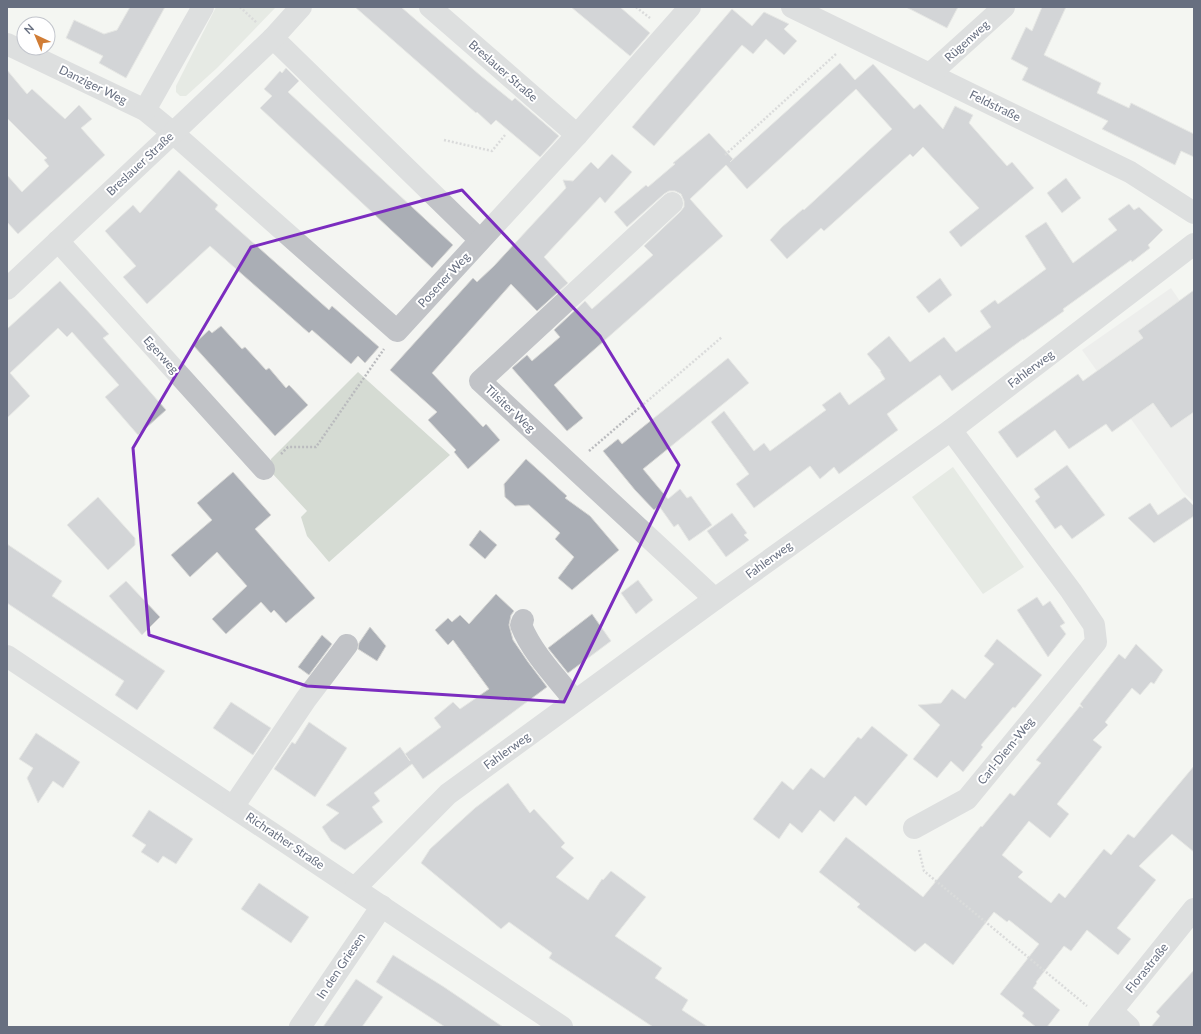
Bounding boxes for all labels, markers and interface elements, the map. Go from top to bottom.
north arrow [16,16,56,56]
street label: Rügenweg [941,17,992,65]
text: N [21,21,36,36]
street label: Breslauer Straße [466,37,541,105]
street label: Danziger Weg [57,62,130,107]
street label: Feldstraße [967,87,1023,124]
street label: Breslauer Straße [103,129,176,199]
street label: Posener Weg [414,249,473,310]
street label: Egerweg [141,333,182,377]
street label: Fahlerweg [1005,346,1057,391]
street label: Tilsiter Weg [482,382,538,436]
street label: Fahlerweg [742,538,795,582]
street label: Carl-Diem-Weg [974,714,1037,787]
street label: Fahlerweg [480,729,533,773]
street label: Richrather Straße [243,809,327,872]
street label: In den Griesen [313,930,368,1002]
street label: Florastraße [1122,940,1171,996]

